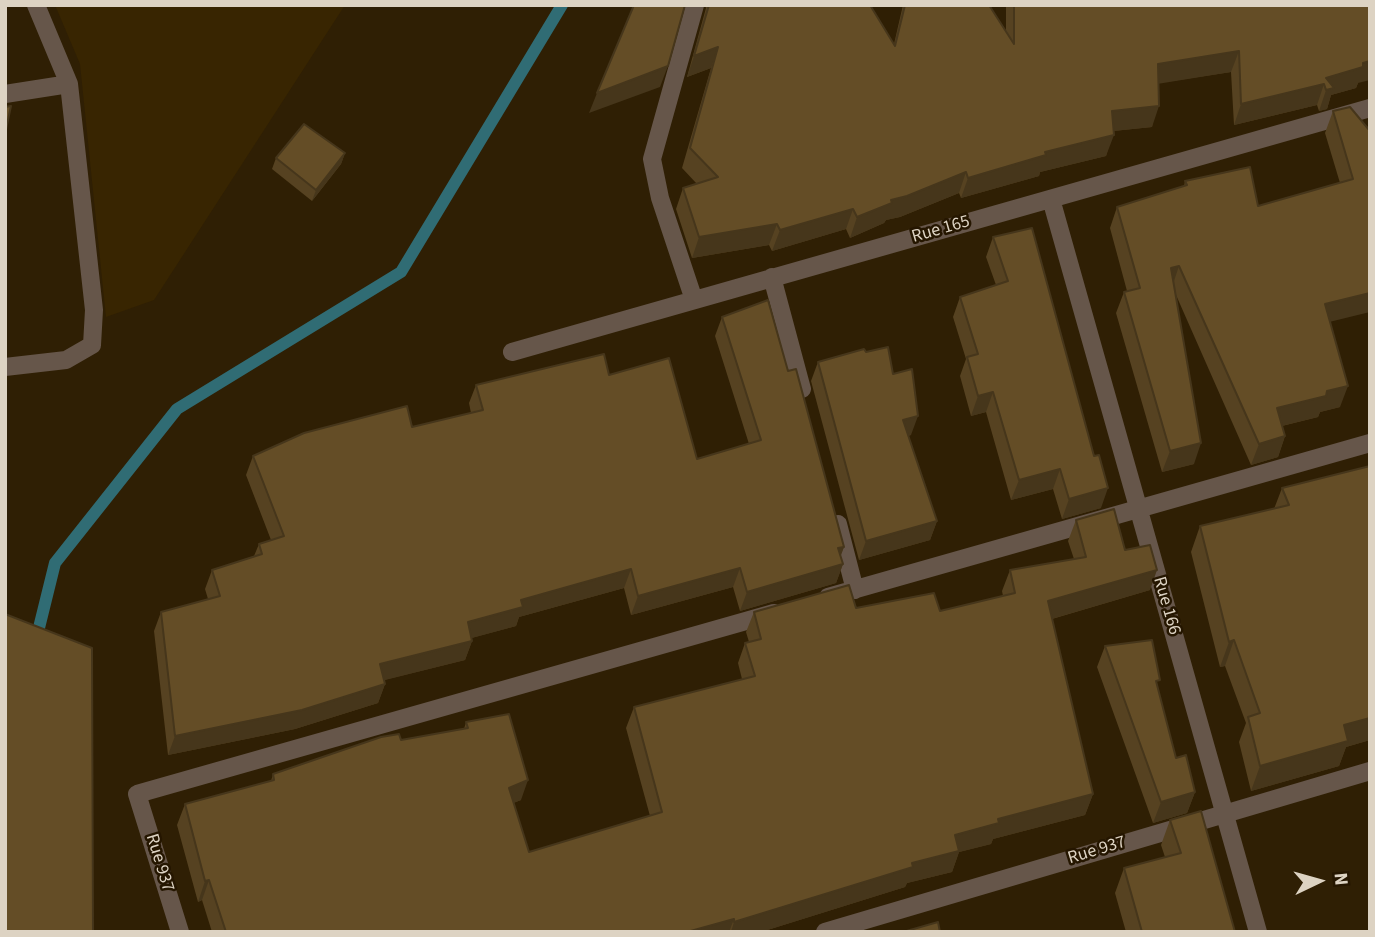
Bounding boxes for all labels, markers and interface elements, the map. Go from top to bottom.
street label: Rue 165 [909,211,973,249]
street label: Rue 166 [1147,574,1185,638]
street label: Rue 937 [140,831,178,895]
street label: Rue 937 [1065,832,1129,870]
north arrow [1284,846,1354,916]
text: N [1326,872,1354,887]

